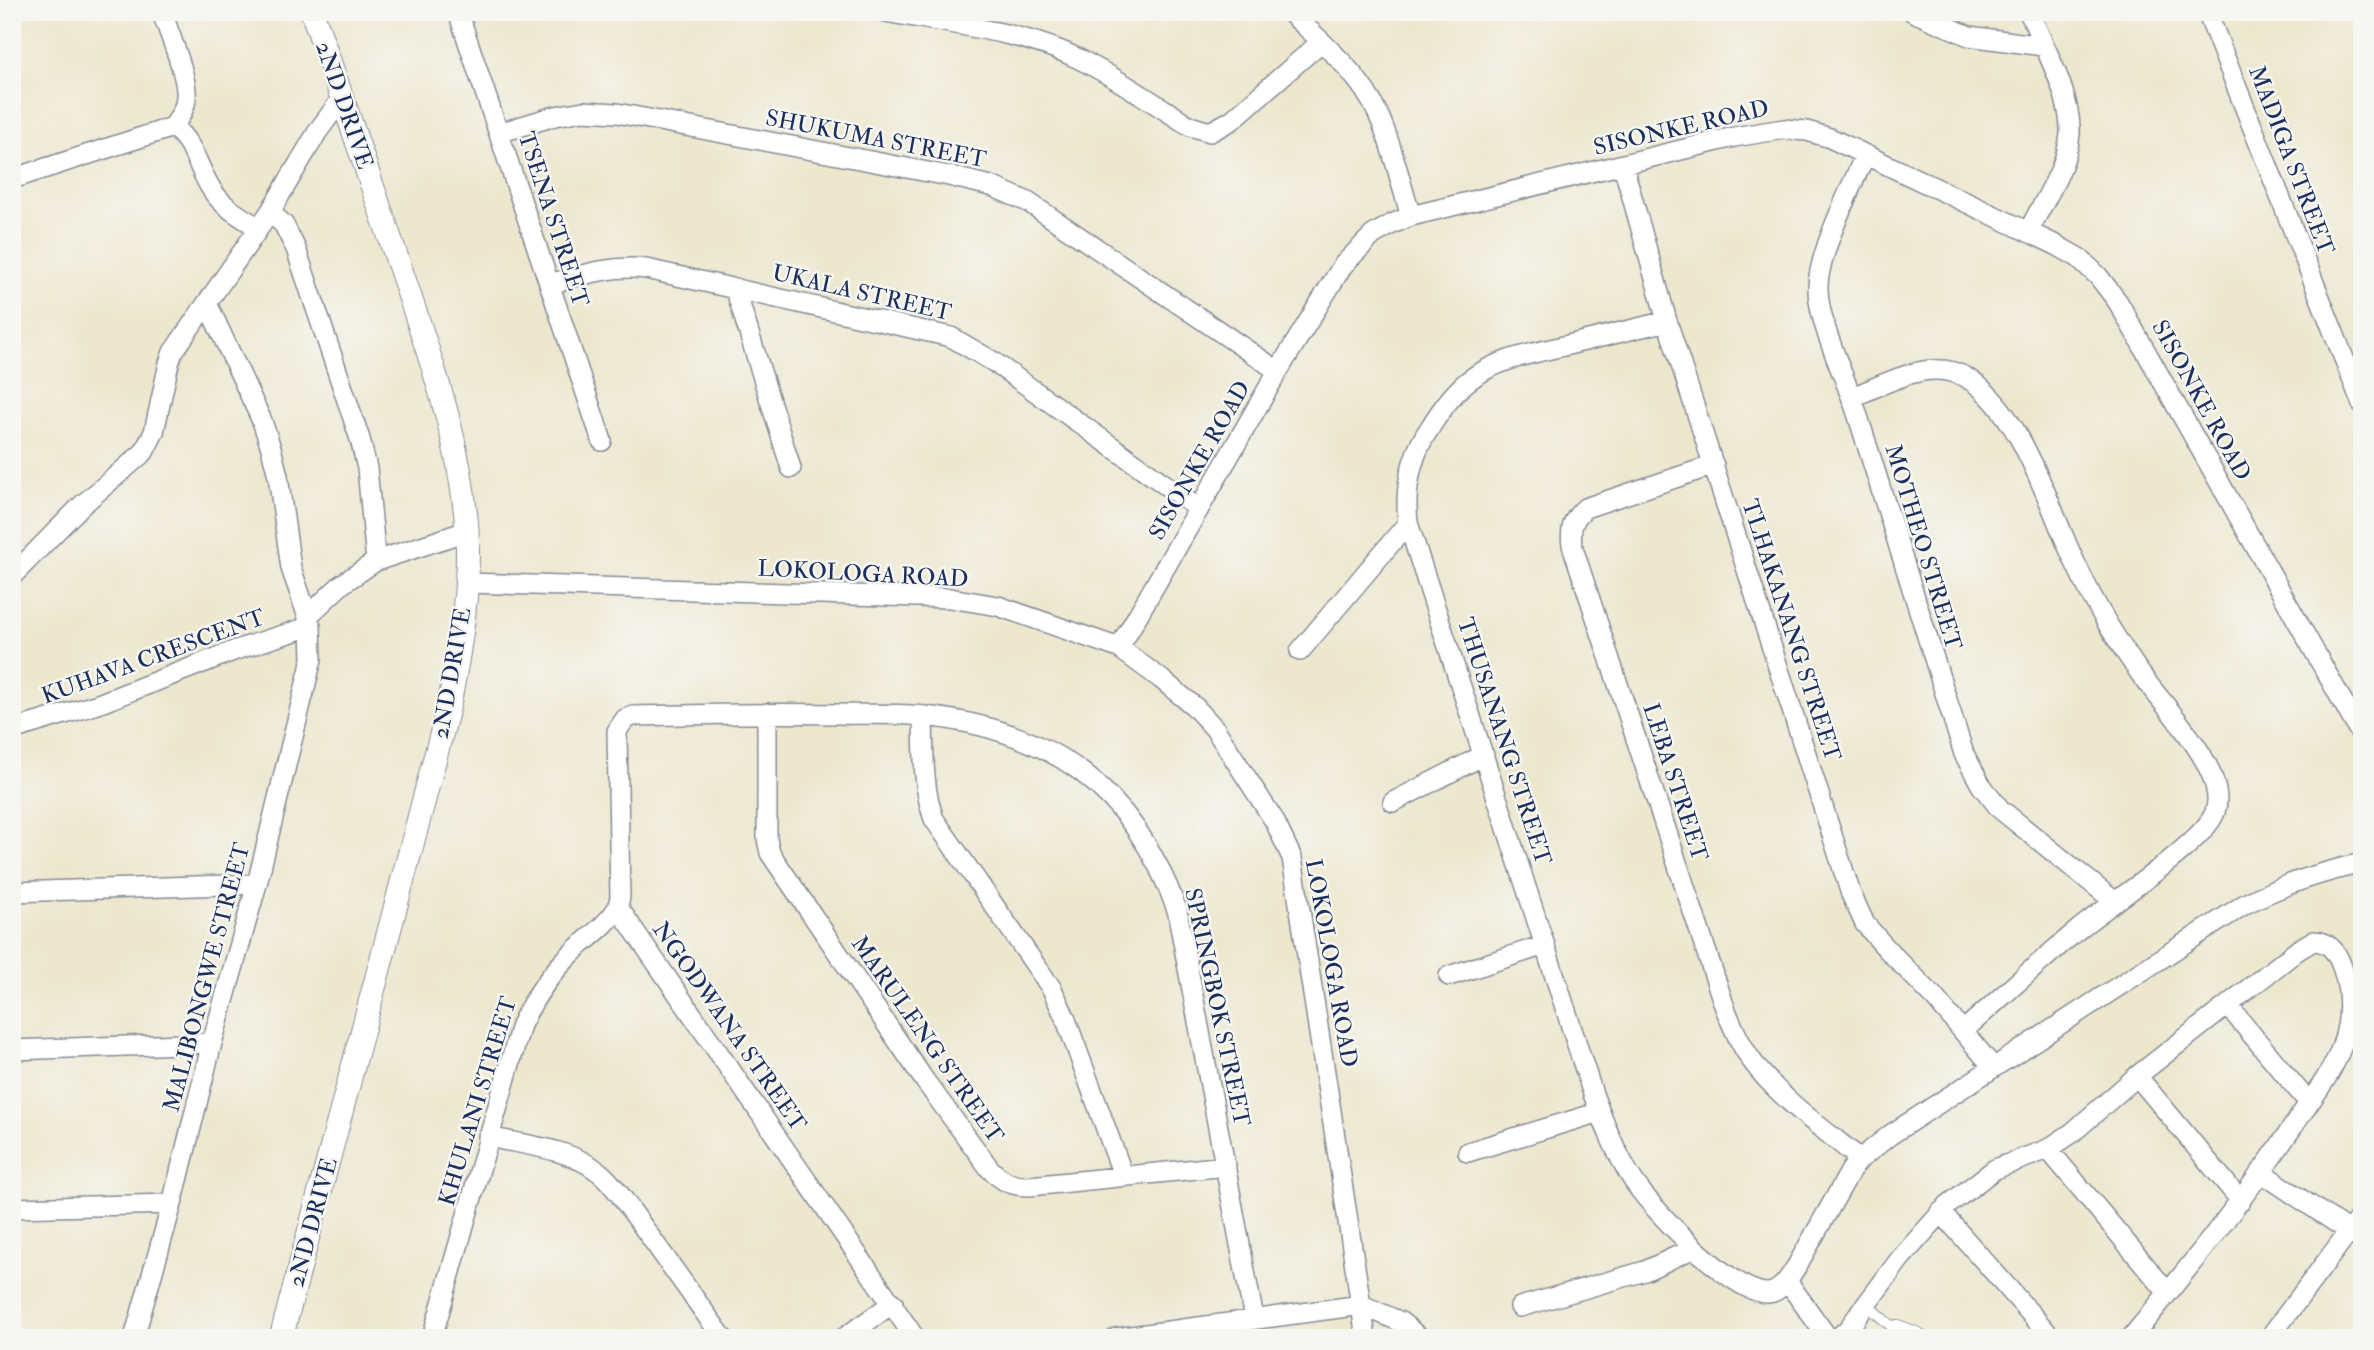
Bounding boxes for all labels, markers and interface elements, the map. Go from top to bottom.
street label: 2ND DRIVE [309,38,380,173]
street label: MADIGA STREET [2242,62,2341,259]
street label: SISONKE ROAD [1591,93,1772,162]
street label: SHUKUMA STREET [763,103,989,174]
street label: TSENA STREET [512,128,596,310]
street label: UKALA STREET [769,258,954,327]
street label: SISONKE ROAD [2145,315,2258,486]
street label: SISONKE ROAD [1142,375,1257,545]
street label: MOTHEO STREET [1878,441,1969,653]
street label: TLHAKANANG STREET [1735,496,1848,765]
street label: LOKOLOGA ROAD [757,553,969,594]
street label: KUHAVA CRESCENT [38,603,269,710]
street label: 2ND DRIVE [426,605,477,741]
street label: THUSANANG STREET [1451,614,1558,869]
street label: LEBA STREET [1636,700,1715,865]
street label: MALIBONGWE STREET [157,839,256,1115]
street label: LOKOLOGA ROAD [1299,857,1364,1070]
street label: SPRINGBOK STREET [1178,885,1257,1129]
street label: NGODWANA STREET [646,916,813,1137]
street label: MARULENG STREET [845,930,1010,1148]
street label: KHULANI STREET [432,993,523,1209]
street label: 2ND DRIVE [281,1154,344,1290]

